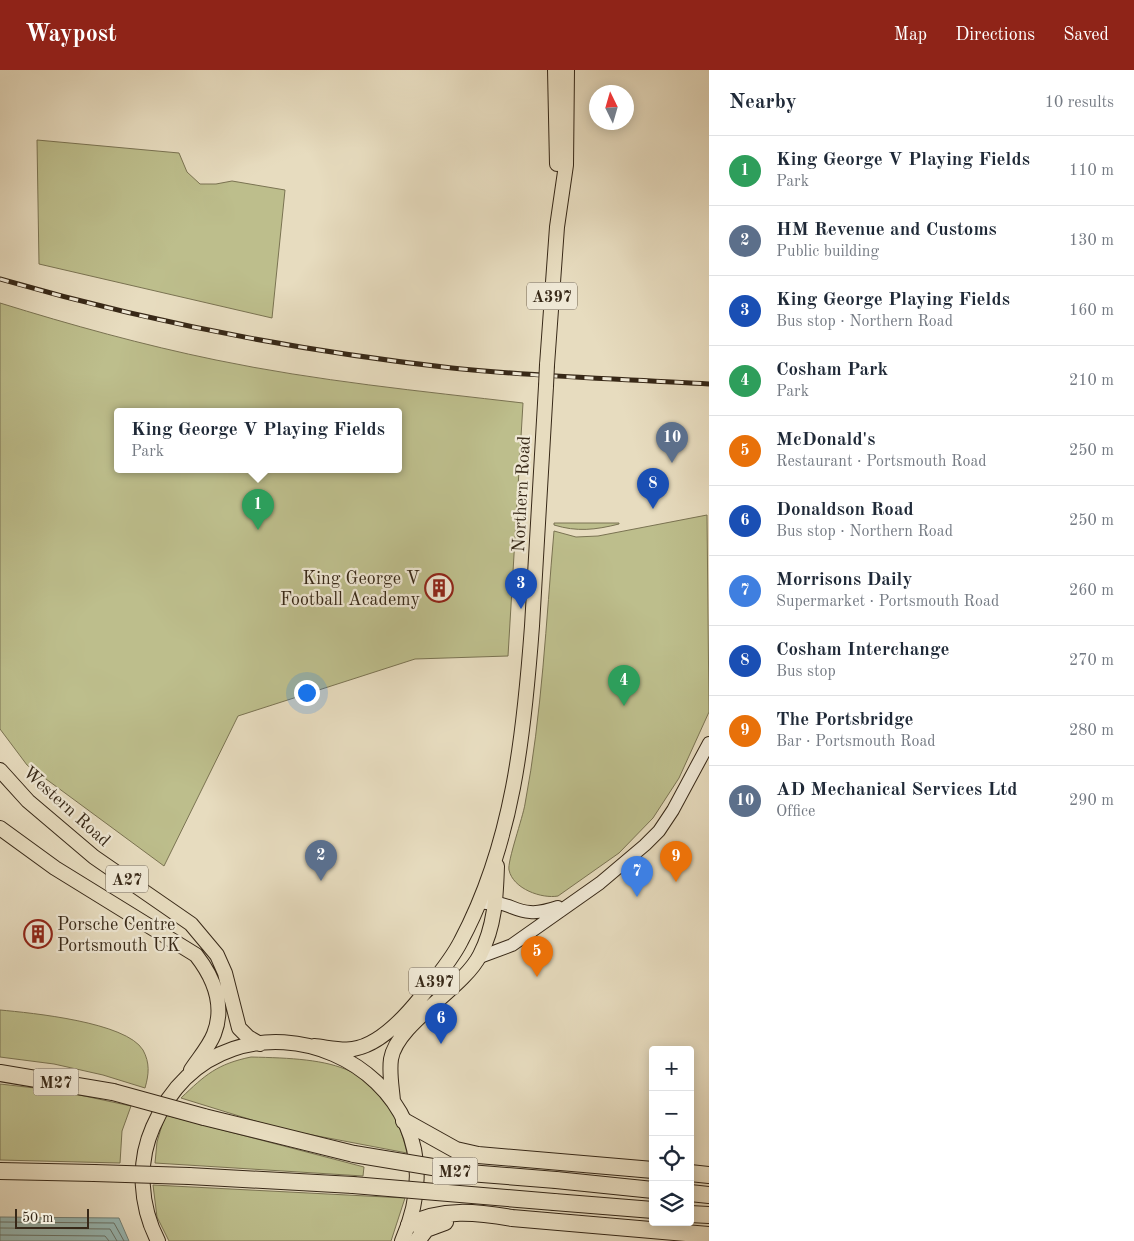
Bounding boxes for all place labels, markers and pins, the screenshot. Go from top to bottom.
pin: 10 [656,422,688,463]
pin: 8 [637,468,669,509]
pin: 1 [242,489,274,530]
pin: 3 [505,568,537,609]
place label: King George V Football Academy [280,570,420,609]
building icon: King George V Football Academy [424,573,454,603]
pin: 4 [608,665,640,706]
pin: 2 [305,840,337,881]
pin: 9 [660,841,692,882]
pin: 7 [621,856,653,897]
place label: Porsche Centre Portsmouth UK [57,916,180,955]
building icon: Porsche Centre Portsmouth UK [23,919,53,949]
pin: 5 [521,936,553,977]
pin: 6 [425,1003,457,1044]

